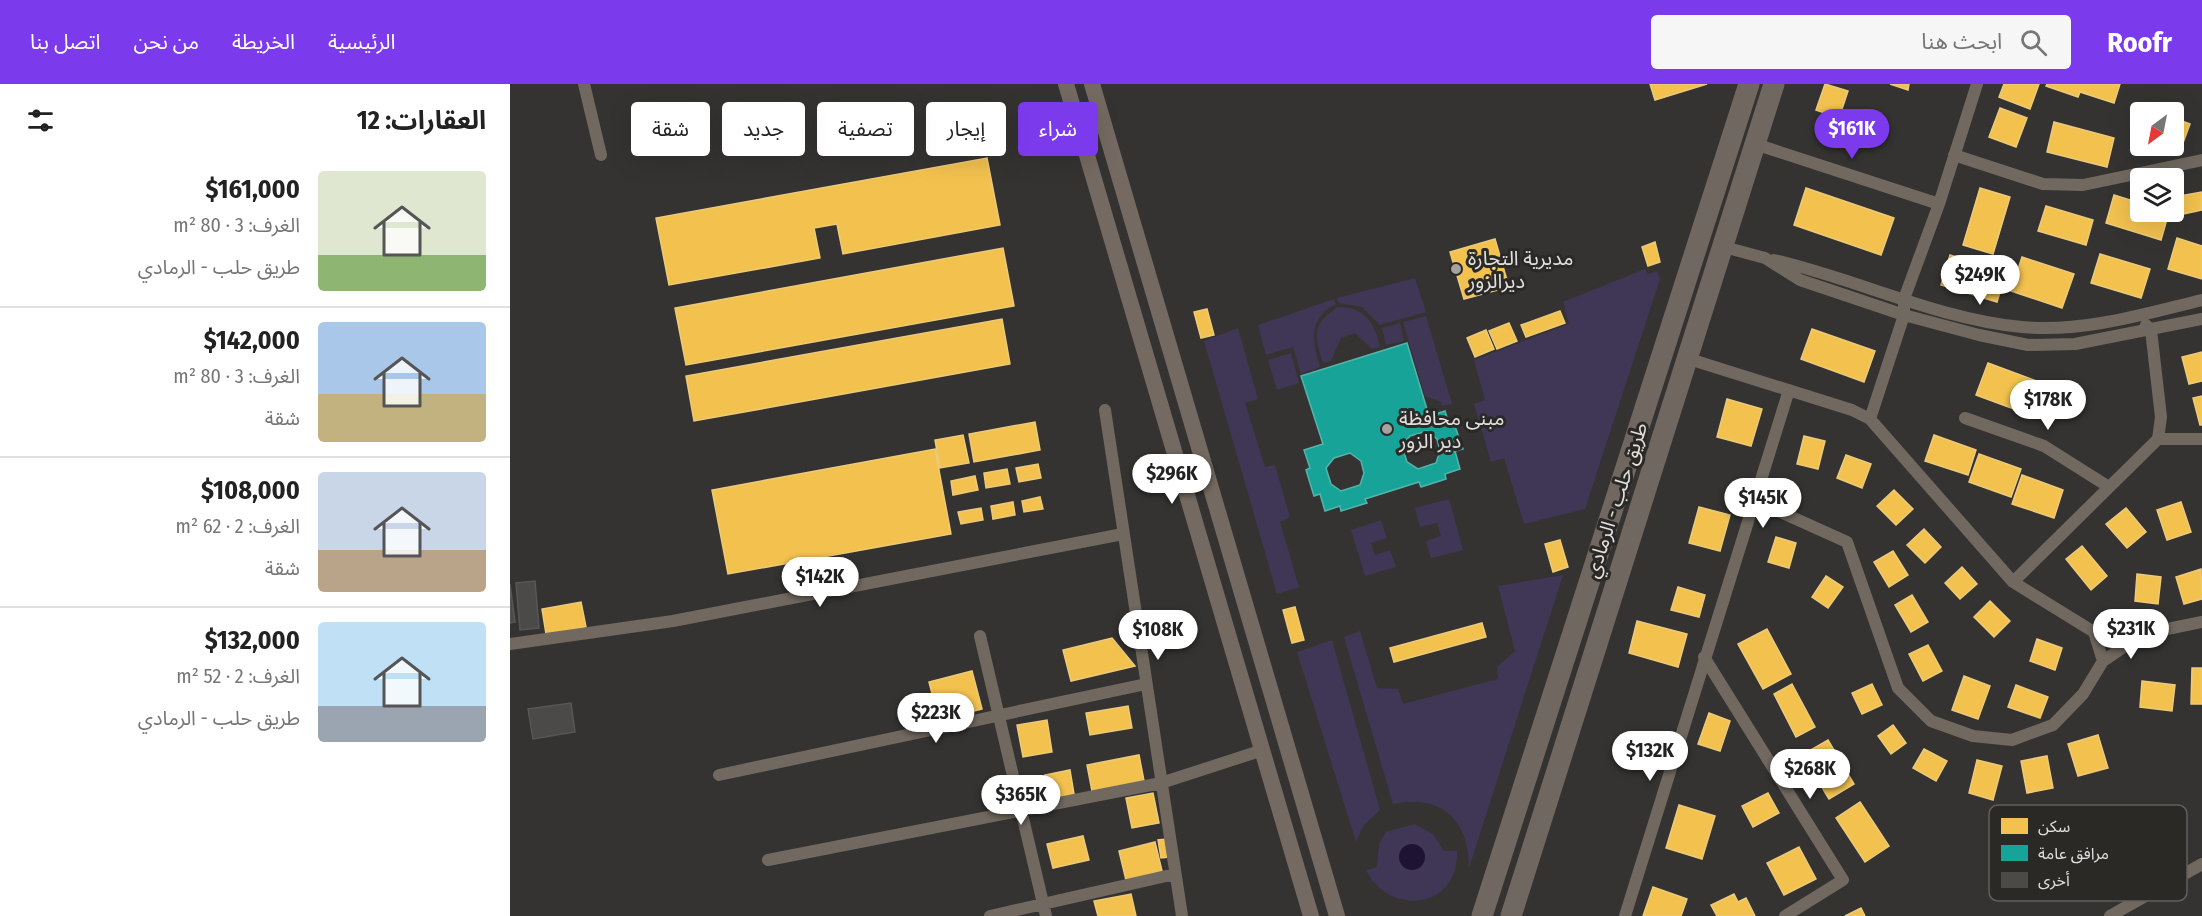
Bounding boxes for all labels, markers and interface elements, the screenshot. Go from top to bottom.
search box [1651,15,2071,69]
icon: search [2017,26,2050,59]
text: Roofr [2107,26,2172,59]
text: ابحث هنا [1921,28,2002,55]
text: اتصل بنا [30,29,100,55]
text: من نحن [133,29,199,55]
text: الخريطة [232,29,295,55]
text: الرئيسية [328,29,396,55]
chip: شقة [631,102,710,156]
chip: جديد [722,102,805,156]
chip: تصفية [817,102,914,156]
chip: إيجار [926,102,1006,156]
chip: شراء [1018,102,1098,156]
north arrow [2130,102,2184,156]
map controls [2130,102,2184,222]
icon: filters [24,104,57,137]
text: العقارات: 12 [357,105,486,136]
pin: $161K [1810,109,1894,160]
text: $161K [1828,116,1876,140]
button: layers [2130,168,2184,222]
text: $161,000 [206,174,300,205]
icon: home [366,195,438,267]
text: الغرف: 3 · 80 m² [173,213,300,237]
place label: مديرية التجارة ديرالزور [1467,246,1573,293]
text: طريق حلب - الرمادي [138,255,300,279]
pin: $249K [1938,255,2022,306]
marker: مديرية التجارة ديرالزور [1449,262,1463,276]
text: $249K [1955,262,2005,286]
text: $142,000 [204,325,300,356]
icon: home [366,346,438,418]
text: الغرف: 3 · 80 m² [173,364,300,388]
pin: $178K [2006,380,2090,431]
text: $178K [2024,387,2072,411]
text: شقة [265,406,300,430]
place label: مبنى محافظة دير الزور [1398,406,1505,453]
street label: طريق حلب - الرمادي [1580,419,1656,582]
marker: مبنى محافظة دير الزور [1380,422,1394,436]
pin: $296K [1130,454,1214,505]
text: $296K [1146,461,1198,485]
text: $108,000 [201,475,300,506]
pin: $145K [1721,478,1805,529]
text: $145K [1738,485,1788,509]
icon: home [366,496,438,568]
text: الغرف: 2 · 62 m² [175,514,300,538]
text: شقة [265,556,300,580]
pin: $142K [778,557,862,608]
text: $142K [796,564,844,588]
pin: $231K [2089,609,2173,660]
pin: $108K [1116,610,1200,661]
text: $231K [2107,616,2155,640]
text: $108K [1133,617,1183,641]
text: $132,000 [205,625,300,656]
icon: home [366,646,438,718]
text: الغرف: 2 · 52 m² [176,664,300,688]
pin: $223K [894,693,978,744]
text: $223K [911,700,961,724]
text: طريق حلب - الرمادي [138,706,300,730]
pin: $132K [1608,731,1692,782]
text: $132K [1626,738,1674,762]
pin: $268K [1768,749,1852,800]
text: $268K [1784,756,1836,780]
pin: $365K [979,775,1063,826]
text: $365K [995,782,1047,806]
legend [1989,805,2187,901]
text: سكن [2038,817,2070,836]
text: مرافق عامة [2038,844,2109,864]
text: أخرى [2038,871,2070,890]

